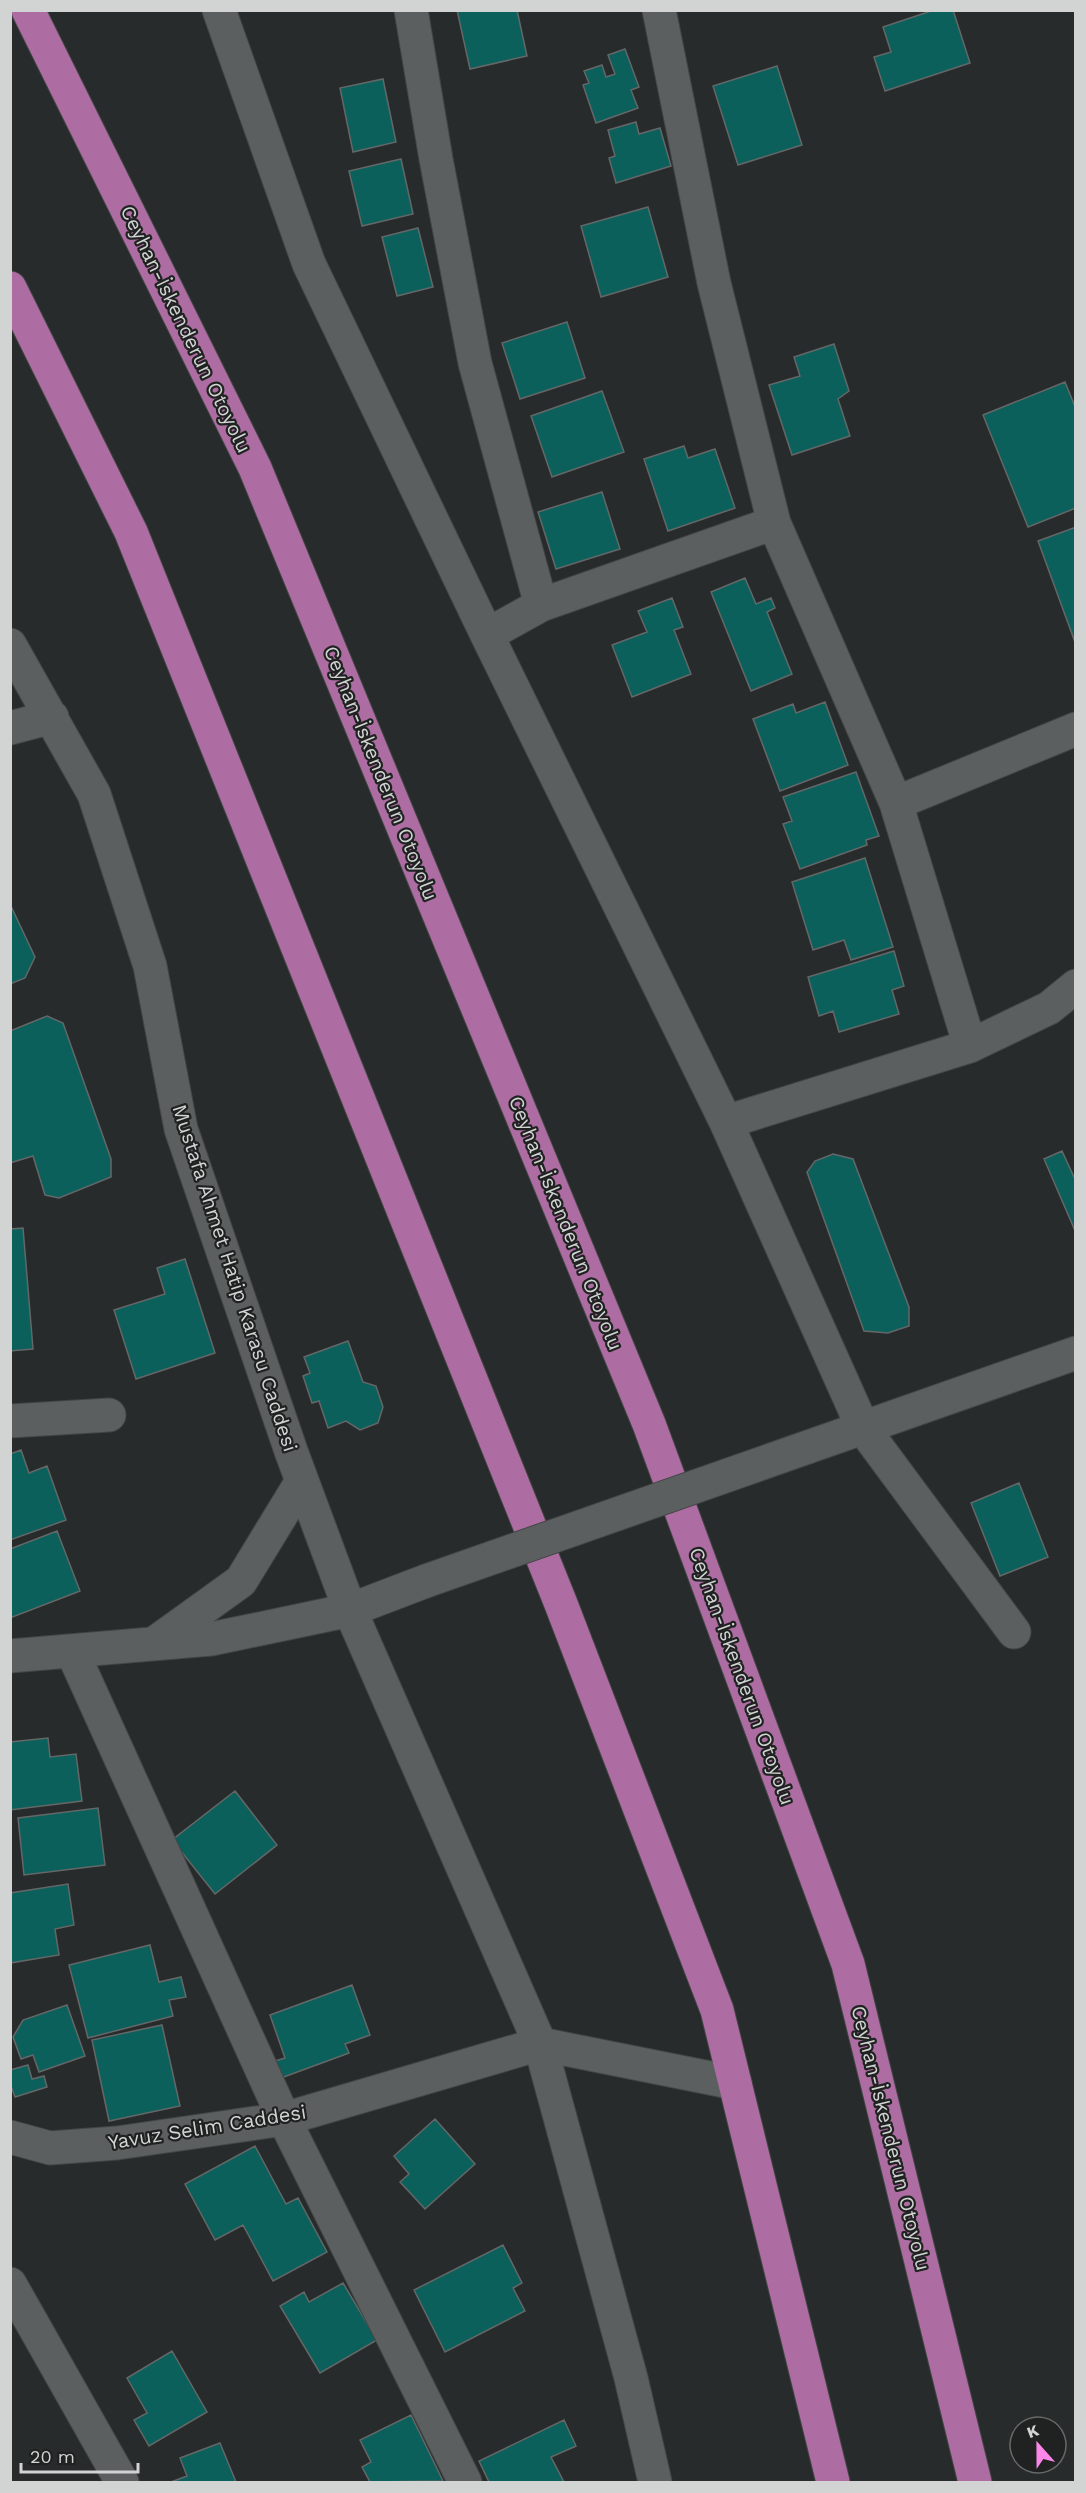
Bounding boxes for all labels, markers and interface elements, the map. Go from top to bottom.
street label: Ceyhan-İskenderun Otoyolu [116,201,256,457]
street label: Ceyhan-İskenderun Otoyolu [319,642,443,904]
street label: Ceyhan-İskenderun Otoyolu [504,1092,628,1354]
street label: Mustafa Ahmet Hatip Karasu Caddesi [167,1101,303,1455]
street label: Ceyhan-İskenderun Otoyolu [684,1544,800,1808]
street label: Ceyhan-İskenderun Otoyolu [846,2003,936,2273]
street label: Yavuz Selim Caddesi [106,2099,308,2155]
north arrow [1008,2415,1068,2475]
text: K [1024,2421,1041,2442]
scale bar [21,2436,138,2474]
text: 20 m [30,2446,75,2467]

